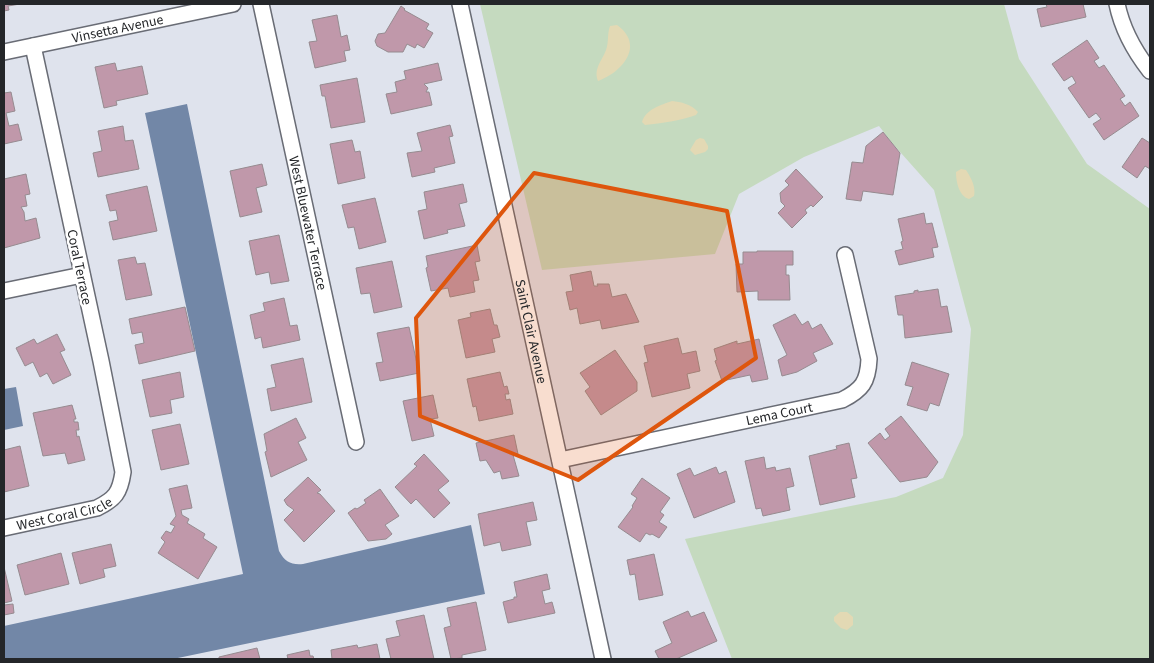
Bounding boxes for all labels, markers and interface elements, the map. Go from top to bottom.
street label: Vinsetta Avenue [70,10,165,49]
street label: West Bluewater Terrace [283,154,332,292]
street label: Coral Terrace [61,228,97,307]
street label: Saint Clair Avenue [509,277,552,386]
street label: Lema Court [744,397,815,431]
street label: West Coral Circle [15,492,117,536]

